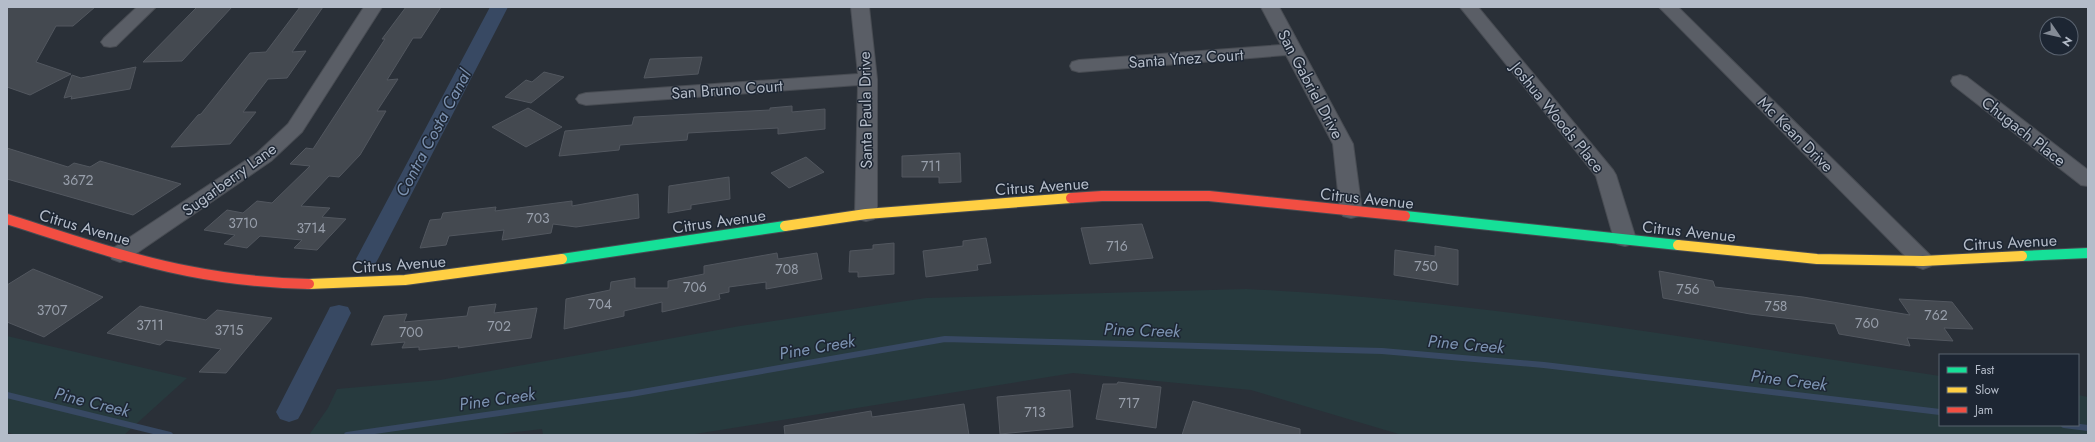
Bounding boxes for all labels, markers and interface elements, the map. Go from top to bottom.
north arrow [2039,16,2079,56]
street label: San Gabriel Drive [1272,25,1349,143]
text: N [2058,33,2076,50]
street label: Santa Ynez Court [1128,43,1244,74]
street label: Santa Paula Drive [853,51,878,169]
street label: Joshua Woods Place [1504,55,1610,178]
water label: Contra Costa Canal [389,64,477,201]
street label: San Bruno Court [670,74,784,105]
street label: Mc Kean Drive [1753,91,1839,177]
street label: Chugach Place [1977,91,2071,172]
street label: Sugarberry Lane [177,137,281,222]
house number: 711 [921,156,941,176]
house number: 3672 [62,170,94,190]
street label: Citrus Avenue [994,172,1090,201]
street label: Citrus Avenue [1319,182,1415,215]
street label: Citrus Avenue [37,203,133,251]
street label: Citrus Avenue [671,204,767,239]
house number: 703 [526,208,550,228]
house number: 3710 [228,213,258,233]
street label: Citrus Avenue [1641,215,1737,248]
house number: 3714 [296,218,326,238]
street label: Citrus Avenue [1963,229,2058,256]
house number: 716 [1106,236,1128,256]
street label: Citrus Avenue [351,250,447,279]
house number: 750 [1414,256,1438,276]
house number: 708 [775,259,799,279]
house number: 706 [683,277,707,297]
house number: 756 [1676,279,1700,299]
house number: 704 [588,294,612,314]
house number: 758 [1765,296,1787,316]
house number: 3707 [37,300,68,320]
house number: 762 [1924,305,1948,325]
house number: 760 [1855,313,1879,333]
house number: 3711 [136,315,164,335]
house number: 702 [487,316,511,336]
water label: Pine Creek [1103,317,1181,343]
house number: 3715 [215,320,244,340]
house number: 700 [399,322,423,342]
water label: Pine Creek [777,328,858,365]
water label: Pine Creek [1427,329,1506,359]
legend [1939,354,2079,426]
text: Fast [1975,361,1994,379]
water label: Pine Creek [1750,363,1829,397]
water label: Pine Creek [52,381,133,423]
text: Slow [1975,381,2000,399]
water label: Pine Creek [457,382,537,416]
house number: 717 [1119,393,1140,413]
text: Jam [1973,401,1993,419]
house number: 713 [1024,402,1046,422]

